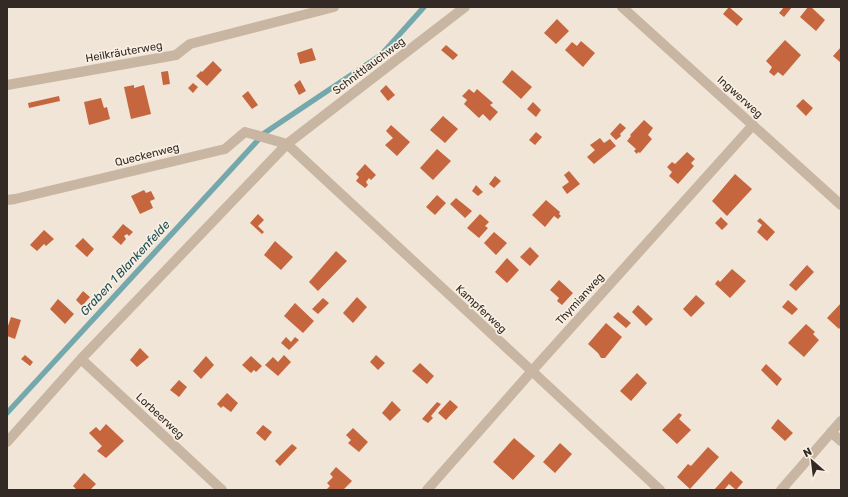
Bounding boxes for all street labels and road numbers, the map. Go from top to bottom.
street label: Schnittlauchweg [330,35,408,97]
street label: Heilkräuterweg [85,39,163,65]
street label: Ingwerweg [715,73,765,121]
street label: Queckenweg [113,141,181,169]
street label: Thymianweg [553,270,607,328]
street label: Kampferweg [453,282,509,336]
street label: Lorbeerweg [133,390,187,442]

